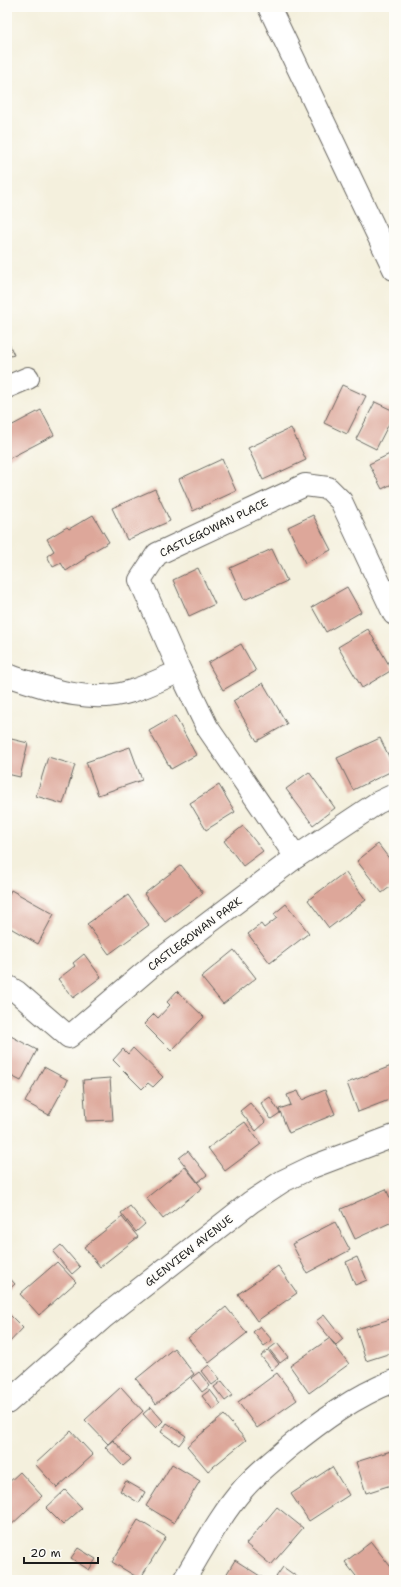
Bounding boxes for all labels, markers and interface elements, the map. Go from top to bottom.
street label: CASTLEGOWAN PLACE [157,495,271,561]
street label: CASTLEGOWAN PARK [145,894,245,974]
street label: GLENVIEW AVENUE [142,1212,236,1290]
scale bar [24,1539,98,1565]
text: 20 m [30,1545,61,1561]

